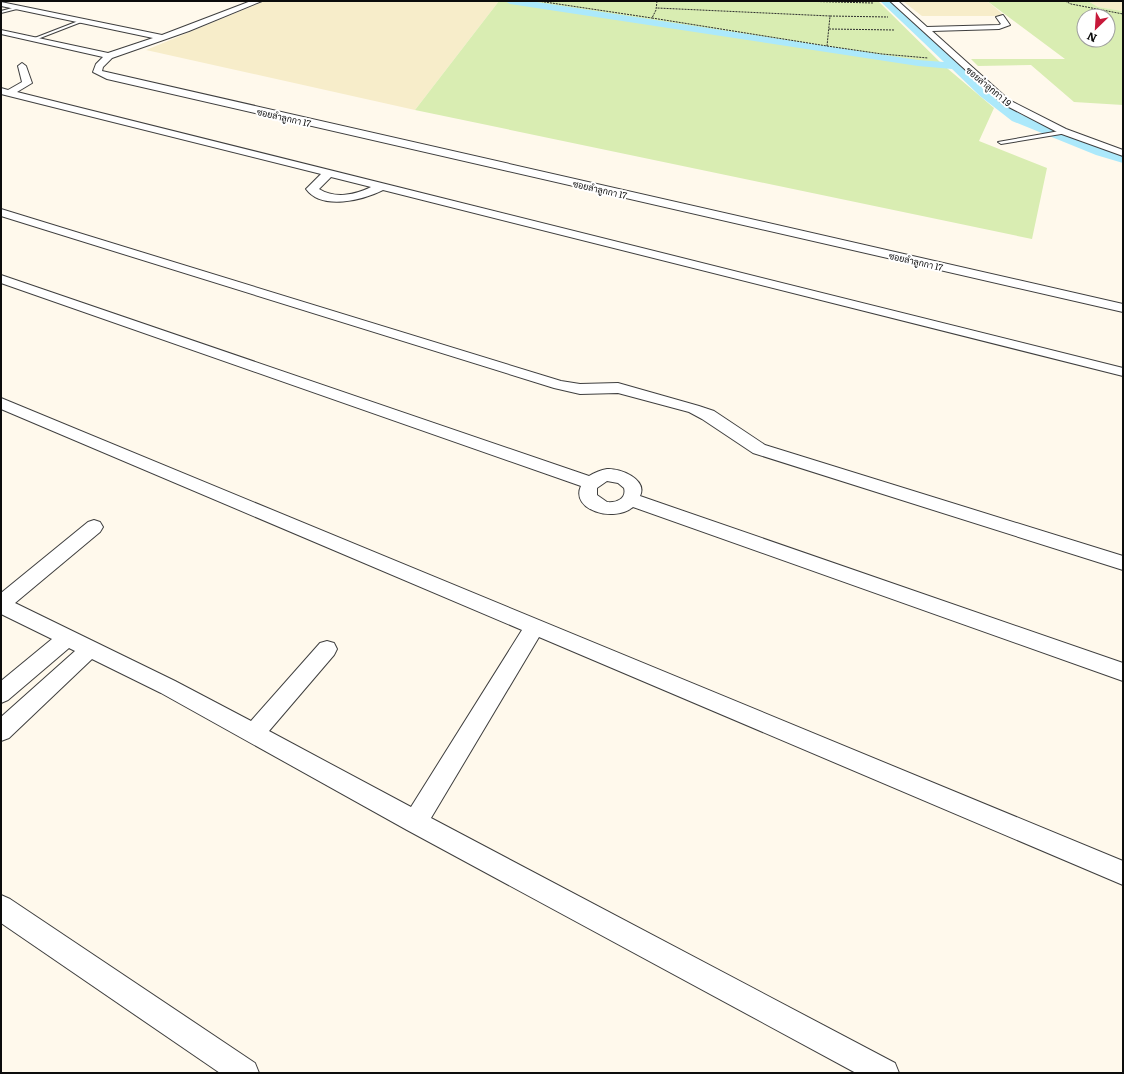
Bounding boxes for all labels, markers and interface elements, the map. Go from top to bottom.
north arrow [1076,8,1116,48]
text: N [1084,29,1099,47]
street label: ซอยลำลูกกา 19 [963,63,1015,109]
street label: ซอยลำลูกกา 17 [255,104,313,130]
street label: ซอยลำลูกกา 17 [571,176,629,202]
street label: ซอยลำลูกกา 17 [887,248,945,274]

